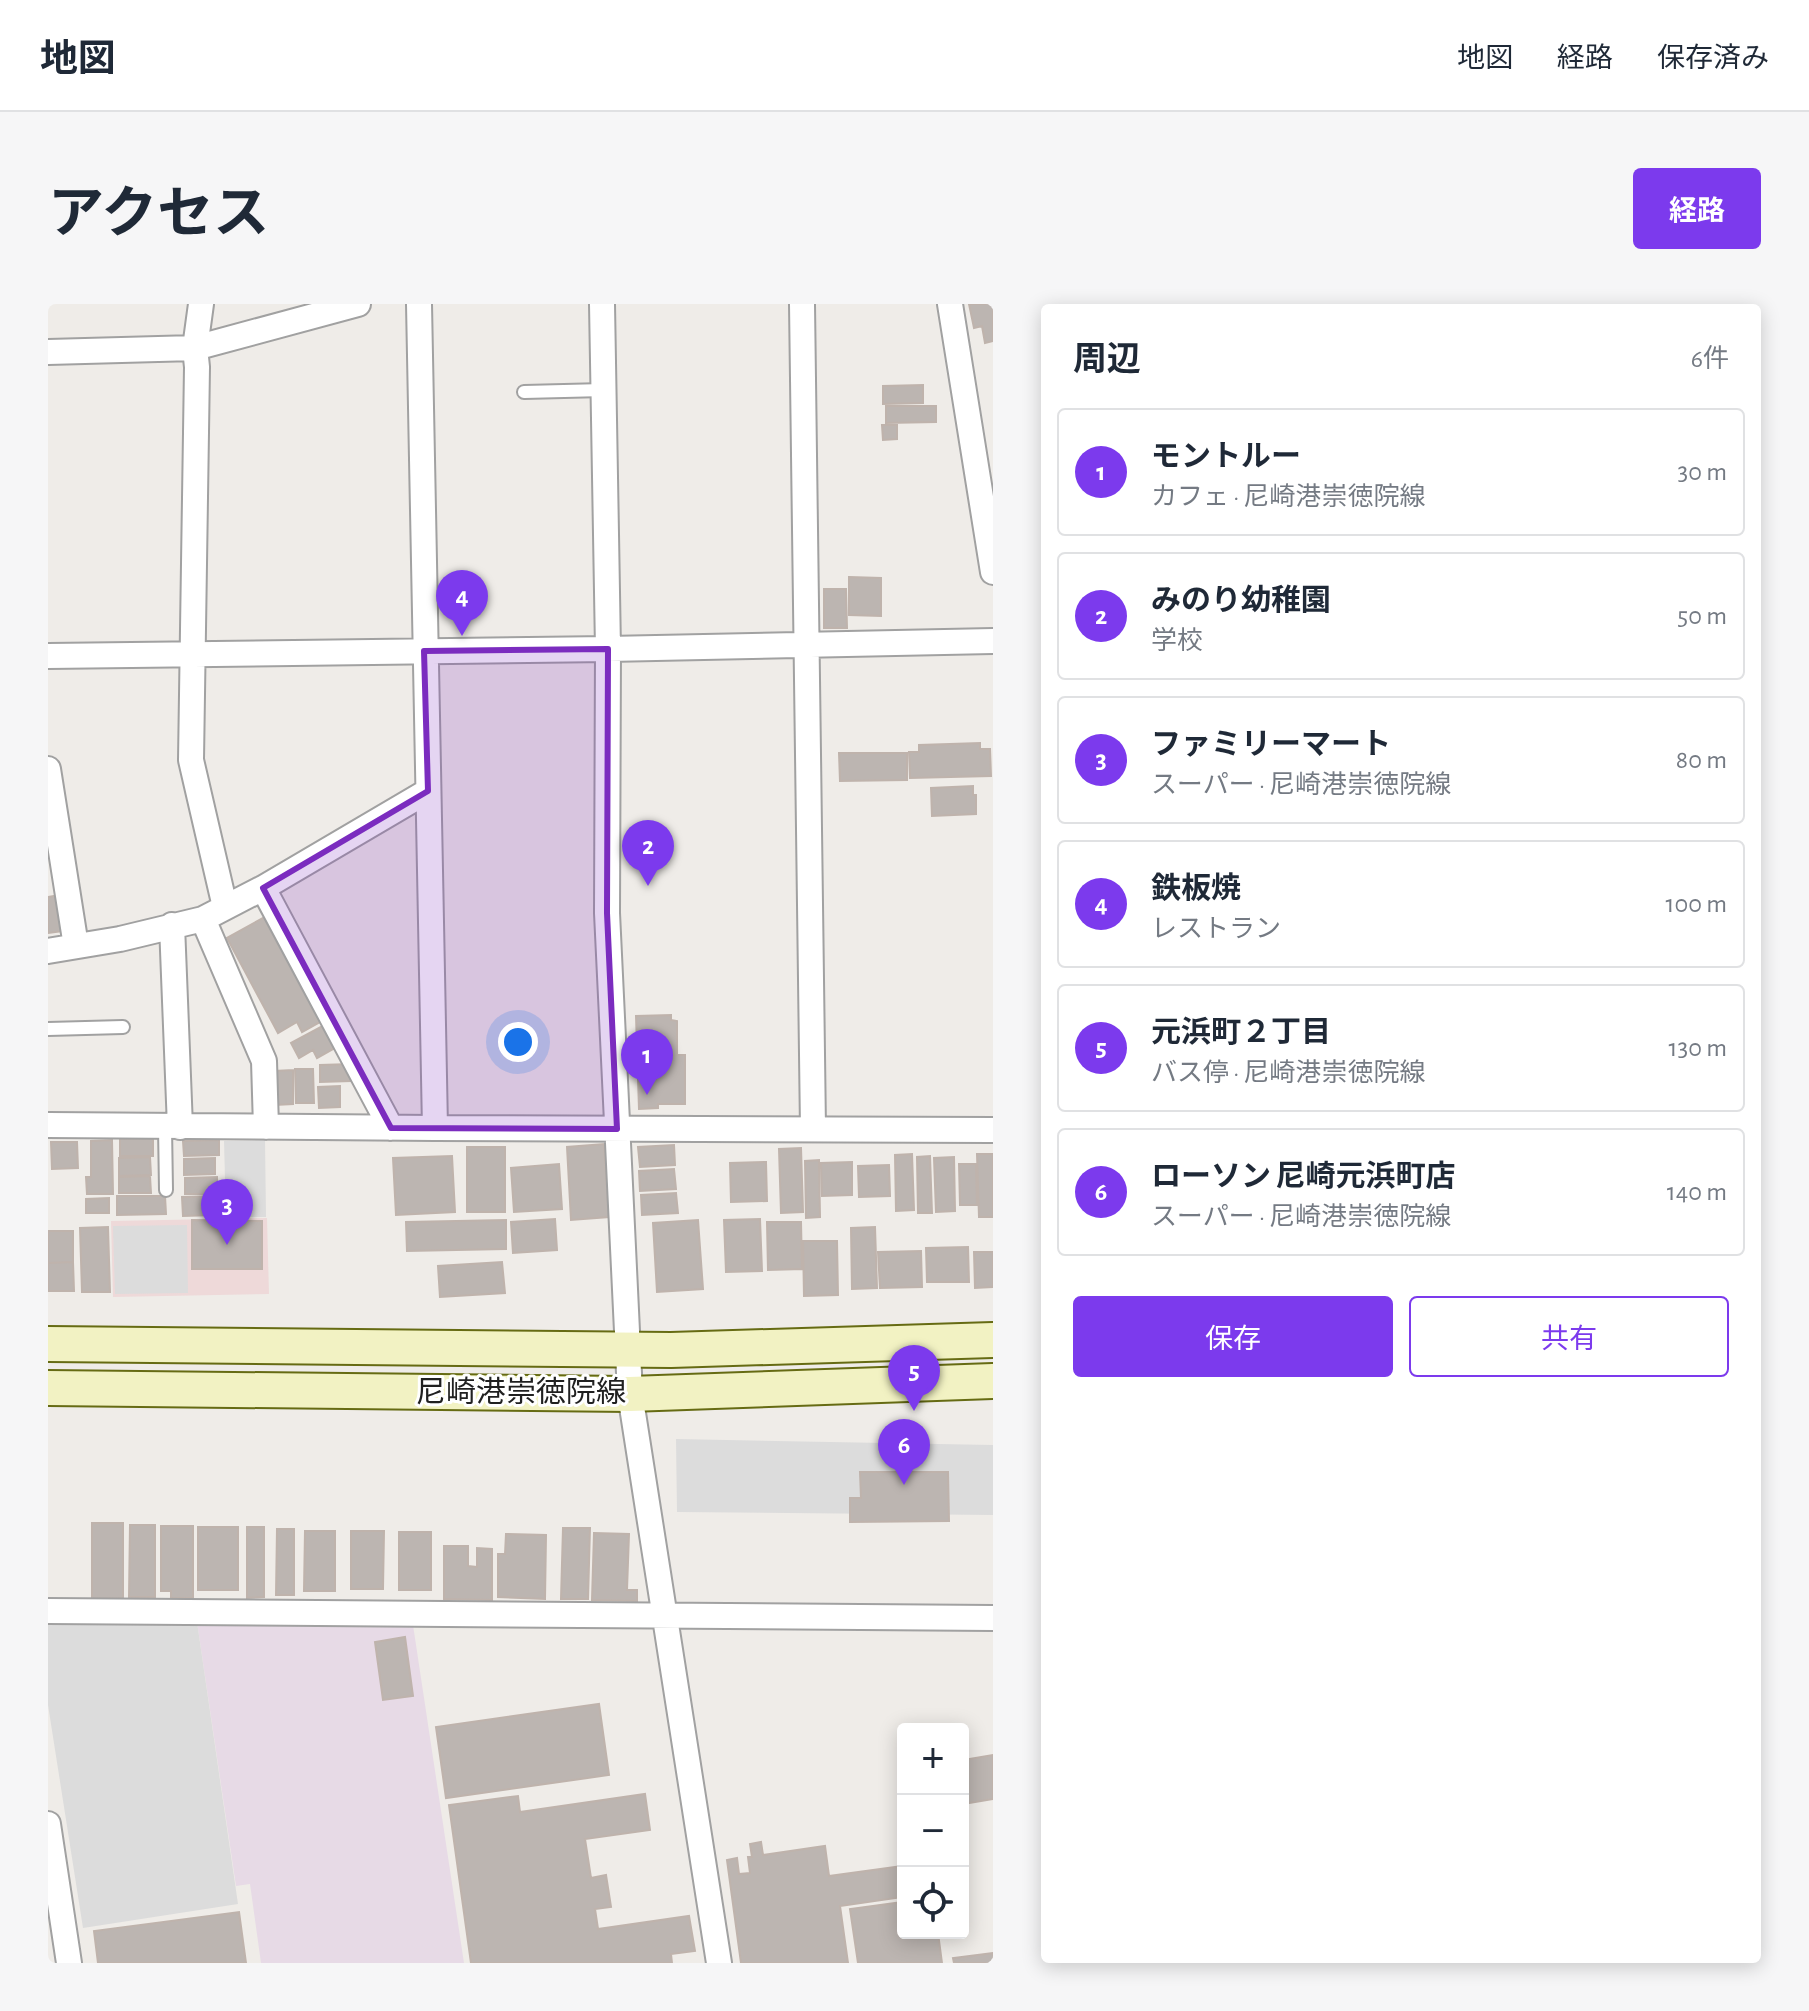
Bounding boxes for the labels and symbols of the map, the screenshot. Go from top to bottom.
pin: 4 [436,570,488,636]
pin: 2 [622,820,674,886]
your location [498,1022,538,1062]
pin: 1 [621,1029,673,1095]
pin: 3 [201,1179,253,1245]
pin: 5 [888,1345,940,1411]
street label: 尼崎港崇徳院線 [416,1376,626,1408]
pin: 6 [878,1419,930,1485]

